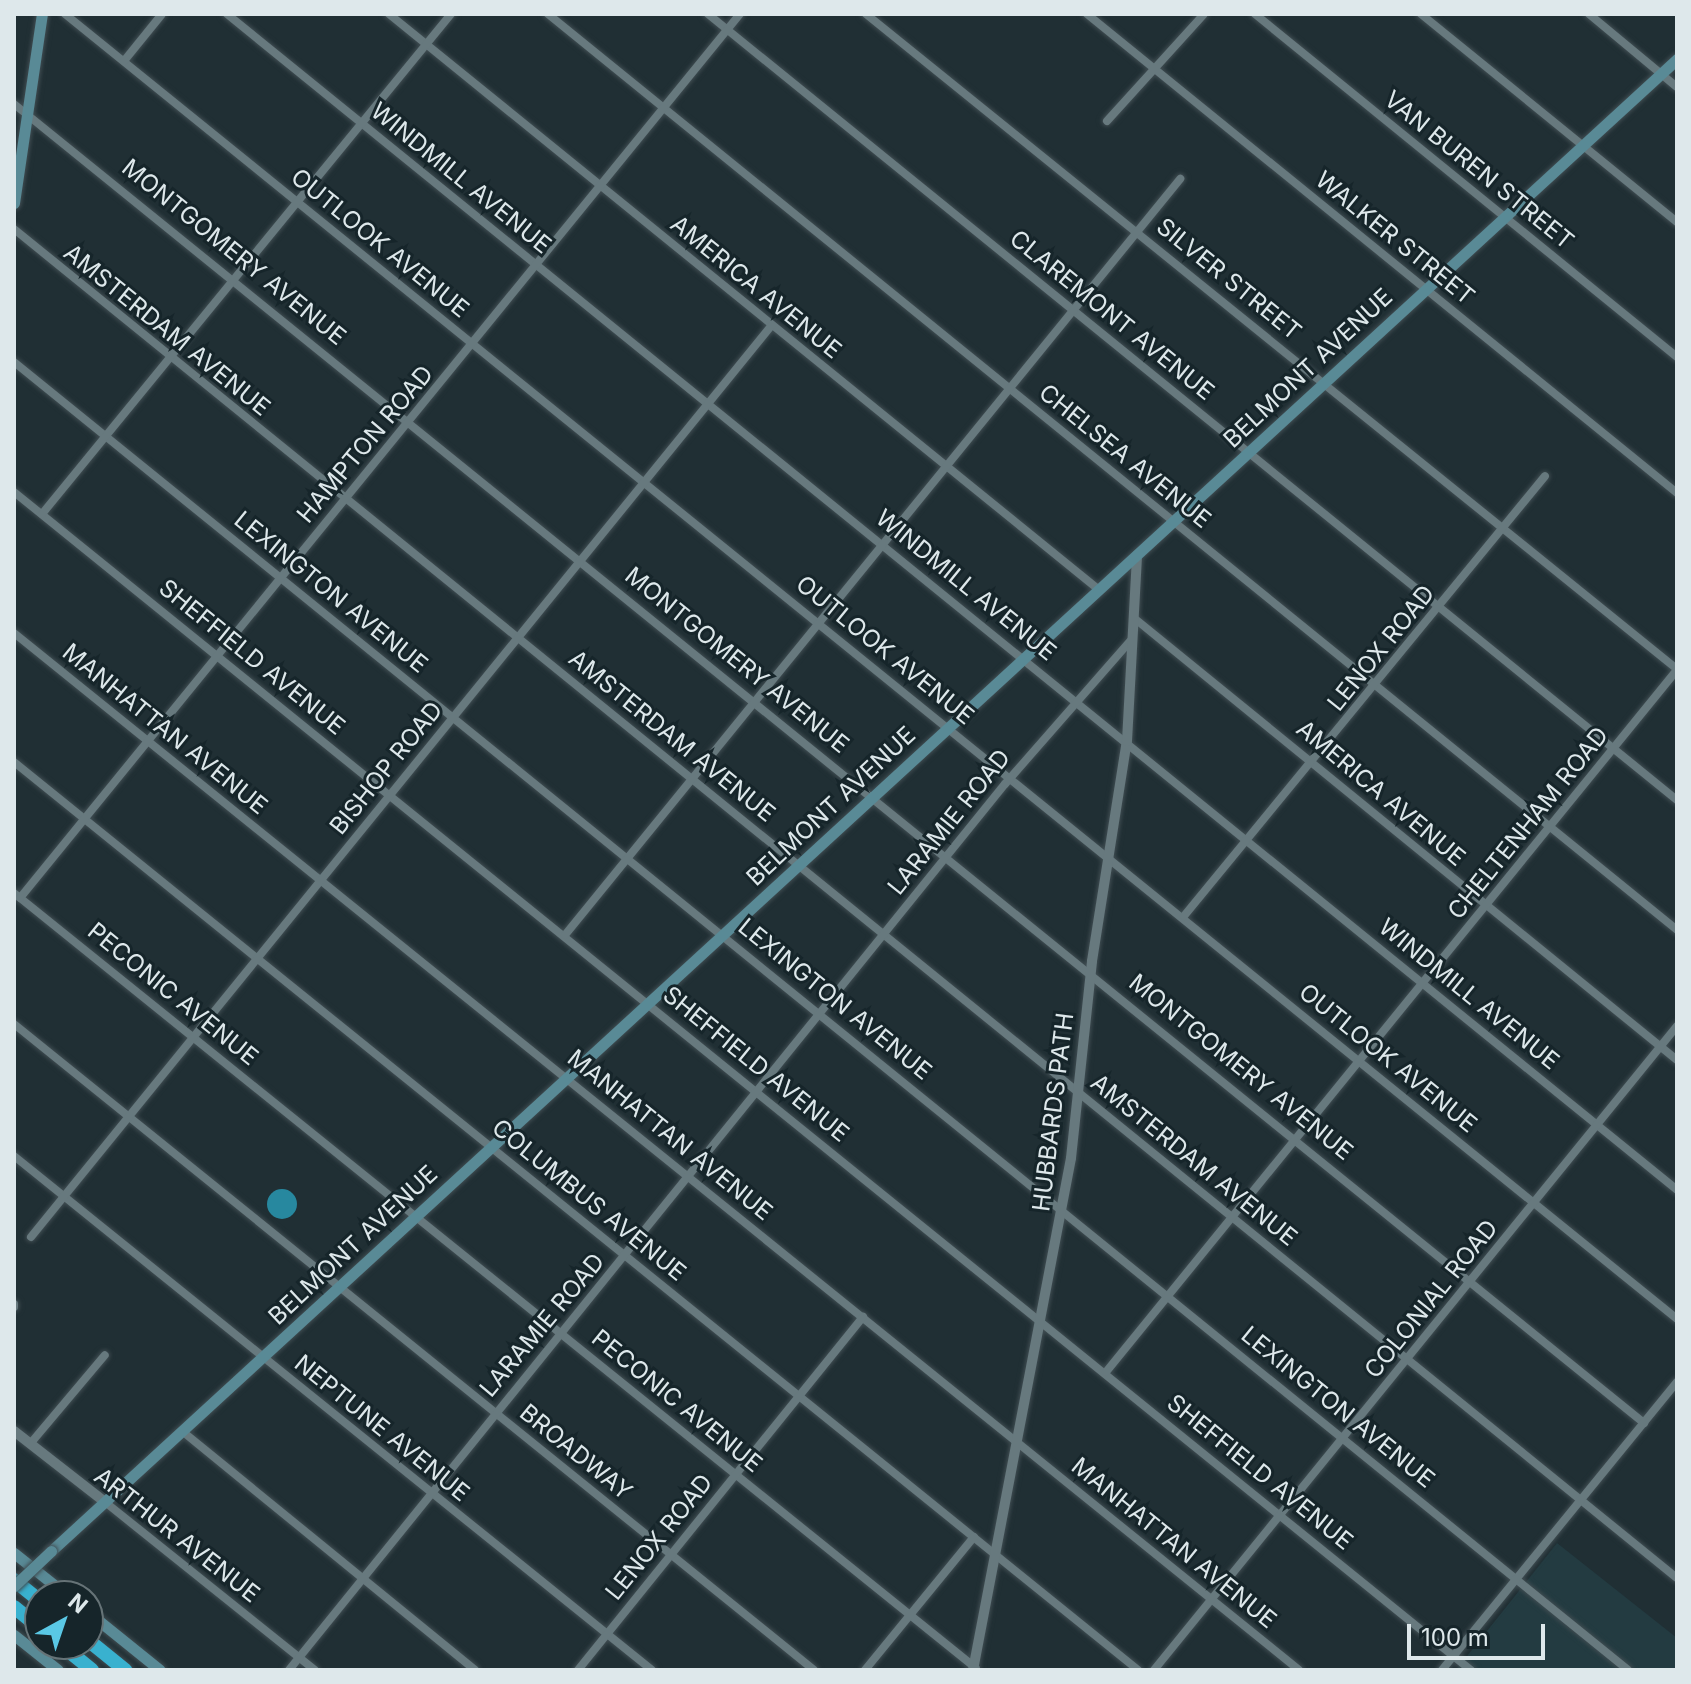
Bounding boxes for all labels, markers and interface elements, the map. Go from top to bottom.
street label: VAN BUREN STREET [1379,85,1579,255]
street label: WINDMILL AVENUE [365,96,557,260]
street label: MONTGOMERY AVENUE [116,153,352,351]
street label: OUTLOOK AVENUE [285,162,475,324]
street label: WALKER STREET [1310,165,1480,311]
street label: AMERICA AVENUE [665,209,847,365]
street label: SILVER STREET [1151,212,1307,346]
street label: CLAREMONT AVENUE [1004,224,1220,406]
street label: AMSTERDAM AVENUE [58,238,276,422]
street label: BELMONT AVENUE [1218,282,1398,454]
street label: HAMPTON ROAD [291,360,439,528]
street label: CHELSEA AVENUE [1033,378,1217,534]
street label: WINDMILL AVENUE [870,503,1062,667]
street label: LEXINGTON AVENUE [229,505,433,679]
street label: MONTGOMERY AVENUE [619,561,855,759]
street label: OUTLOOK AVENUE [790,569,980,731]
street label: SHEFFIELD AVENUE [153,573,351,741]
street label: LENOX ROAD [1321,579,1441,717]
street label: MANHATTAN AVENUE [57,637,273,821]
street label: AMSTERDAM AVENUE [563,644,781,828]
street label: BISHOP ROAD [324,696,448,840]
street label: AMERICA AVENUE [1291,714,1471,872]
street label: BELMONT AVENUE [741,720,921,892]
street label: CHELTENHAM ROAD [1442,721,1614,925]
street label: LARAMIE ROAD [882,744,1016,900]
street label: LEXINGTON AVENUE [733,912,937,1086]
street label: WINDMILL AVENUE [1373,912,1565,1076]
street label: PECONIC AVENUE [82,917,264,1071]
street label: MONTGOMERY AVENUE [1123,968,1359,1166]
street label: OUTLOOK AVENUE [1293,977,1483,1139]
street label: SHEFFIELD AVENUE [657,980,855,1148]
street label: HUBBARDS PATH [1027,1011,1079,1213]
street label: MANHATTAN AVENUE [562,1043,778,1227]
street label: AMSTERDAM AVENUE [1085,1068,1303,1252]
street label: COLUMBUS AVENUE [486,1113,692,1287]
street label: BELMONT AVENUE [263,1159,443,1331]
street label: COLONIAL ROAD [1358,1214,1504,1384]
street label: LARAMIE ROAD [474,1247,610,1403]
street label: LEXINGTON AVENUE [1236,1320,1440,1494]
street label: PECONIC AVENUE [586,1324,768,1478]
street label: NEPTUNE AVENUE [289,1349,475,1507]
street label: SHEFFIELD AVENUE [1161,1388,1359,1556]
street label: BROADWAY [514,1398,638,1506]
street label: MANHATTAN AVENUE [1066,1451,1282,1635]
street label: ARTHUR AVENUE [89,1462,265,1608]
street label: LENOX ROAD [599,1468,719,1606]
north arrow [24,1580,104,1660]
text: N [63,1588,93,1618]
scale bar [1411,1608,1549,1658]
text: 100 m [1421,1623,1489,1652]

